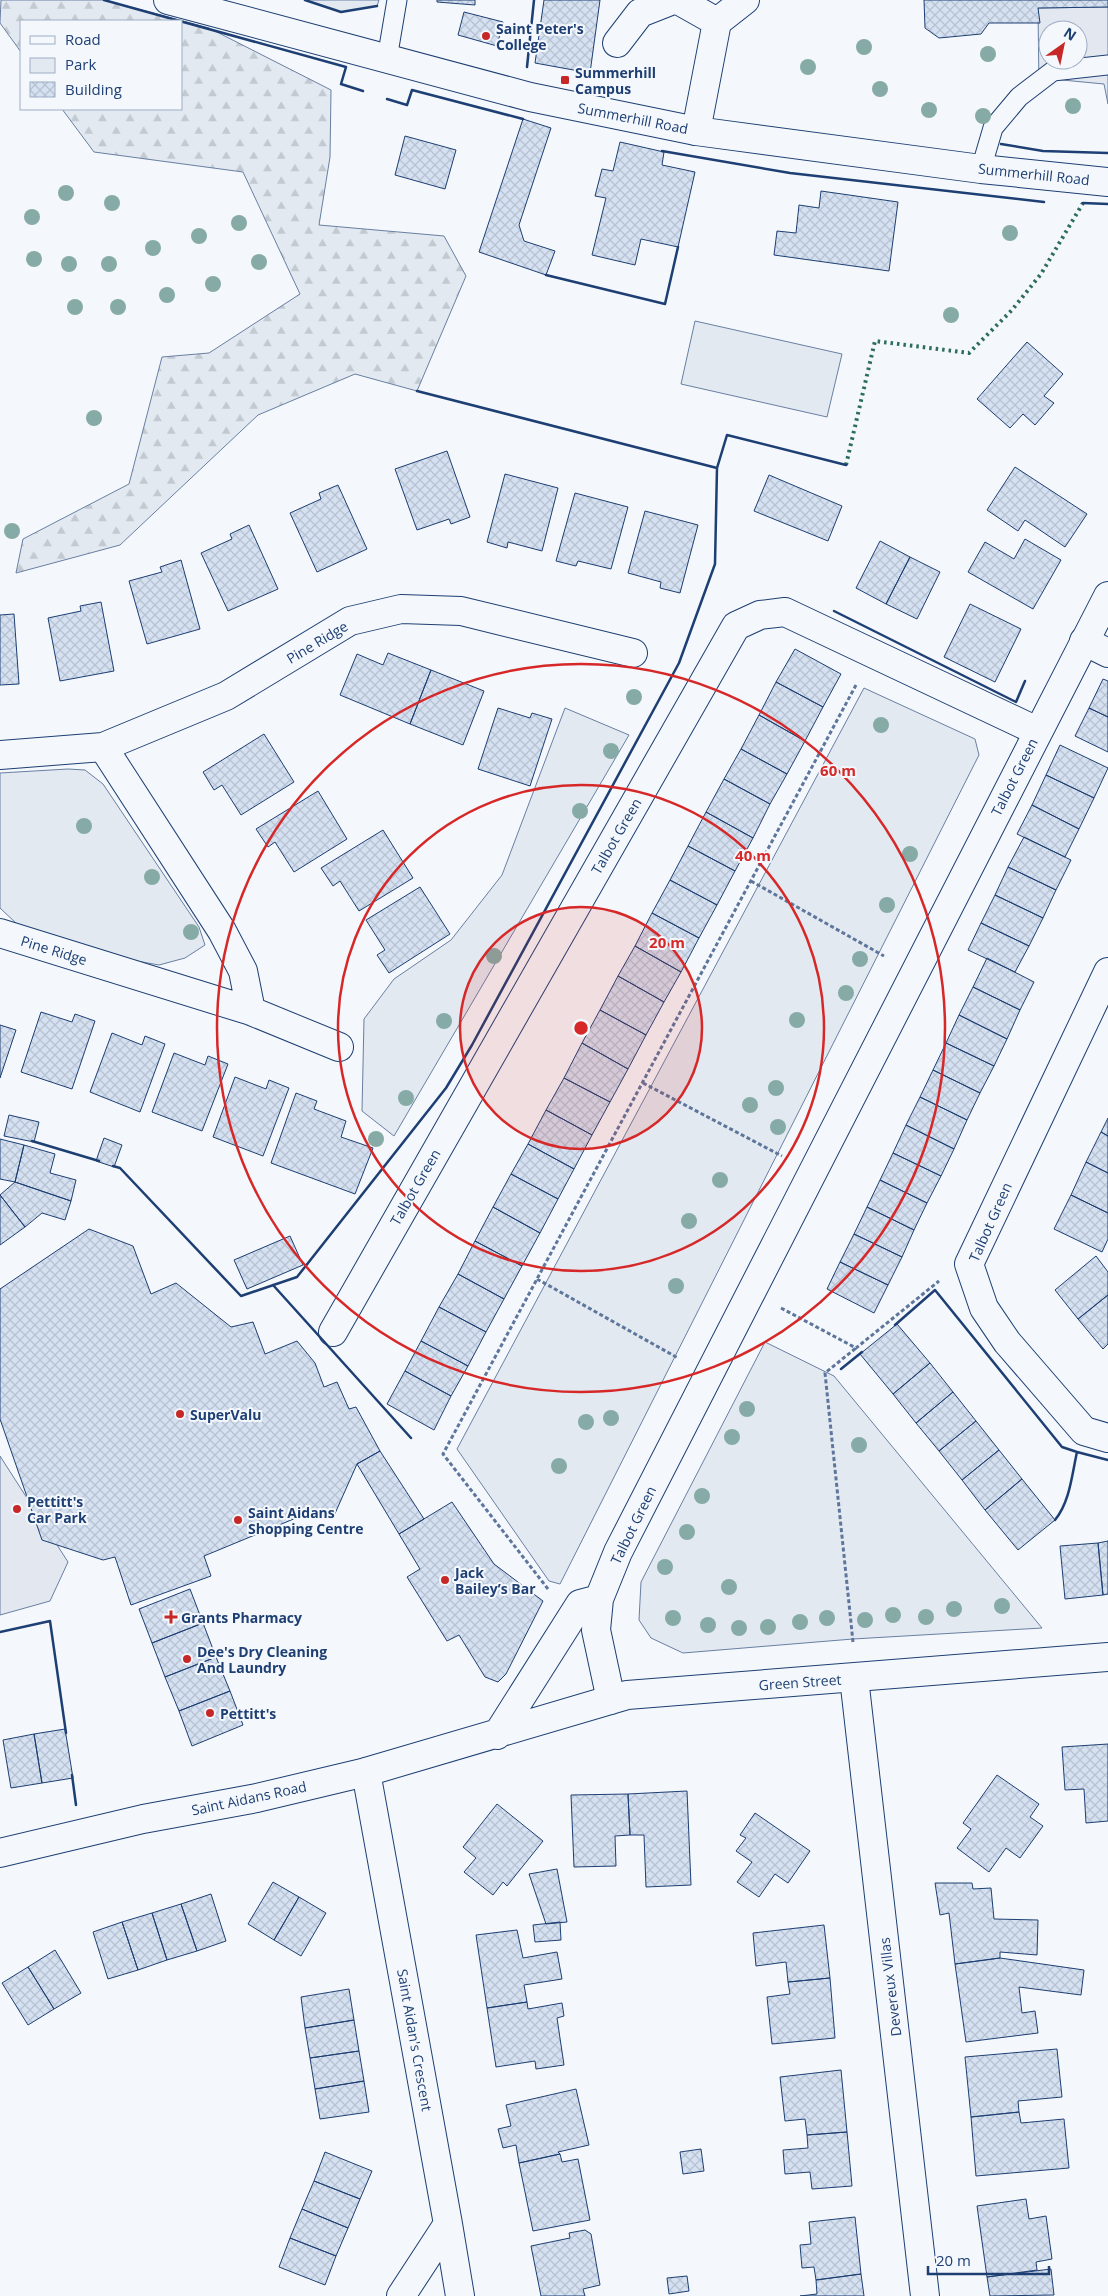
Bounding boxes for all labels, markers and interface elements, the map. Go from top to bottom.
place label: Saint Peter's College [496,19,584,54]
legend [20,20,182,110]
north arrow [1038,20,1088,70]
text: N [1060,23,1080,45]
text: Road [65,29,101,49]
marker: Saint Peter's College [480,30,492,42]
text: Park [65,54,96,74]
place label: Summerhill Campus [575,63,656,98]
marker: Summerhill Campus [559,74,571,86]
text: Building [65,79,122,99]
street label: Summerhill Road [576,98,690,138]
street label: Summerhill Road [977,159,1091,189]
street label: Pine Ridge [283,616,351,668]
street label: Talbot Green [986,735,1042,819]
text: 60 m [820,760,856,780]
street label: Talbot Green [587,795,645,877]
text: 40 m [735,845,771,865]
street label: Pine Ridge [19,931,90,969]
text: 20 m [649,932,685,952]
centre of rings [572,1019,590,1037]
street label: Talbot Green [386,1146,444,1228]
street label: Talbot Green [964,1179,1016,1265]
place label: SuperValu [190,1405,261,1424]
marker: SuperValu [174,1408,186,1420]
street label: Talbot Green [606,1483,660,1567]
place label: Pettitt's Car Park [27,1492,87,1527]
marker: Pettitt's Car Park [11,1503,23,1515]
place label: Saint Aidans Shopping Centre [248,1503,363,1538]
marker: Saint Aidans Shopping Centre [232,1514,244,1526]
place label: Jack Bailey’s Bar [453,1563,536,1598]
marker: Jack Bailey’s Bar [439,1574,451,1586]
place label: Grants Pharmacy [181,1608,302,1627]
marker: Grants Pharmacy [165,1611,177,1623]
place label: Dee's Dry Cleaning And Laundry [197,1642,327,1677]
marker: Dee's Dry Cleaning And Laundry [181,1653,193,1665]
street label: Green Street [758,1670,842,1694]
place label: Pettitt's [220,1704,276,1723]
marker: Pettitt's [204,1707,216,1719]
street label: Saint Aidans Road [190,1777,308,1819]
street label: Devereux Villas [874,1936,905,2037]
street label: Saint Aidan's Crescent [393,1967,437,2113]
scale bar [928,2244,1049,2276]
text: 20 m [936,2250,971,2270]

